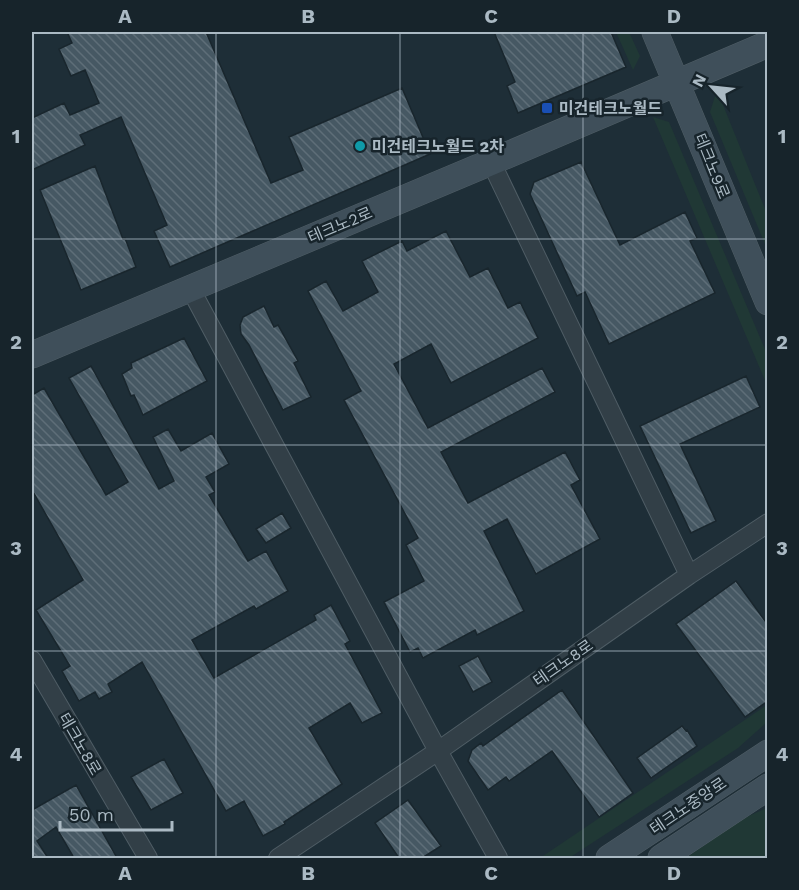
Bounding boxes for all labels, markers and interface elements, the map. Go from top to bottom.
text: A [118,4,132,28]
text: B [301,4,315,28]
text: C [484,4,498,28]
text: D [667,4,681,28]
north arrow [682,57,742,117]
text: N [688,71,710,90]
place label: 미건테크노월드 [559,99,662,118]
marker: 미건테크노월드 [540,101,554,115]
text: 1 [12,124,20,148]
text: 1 [778,124,786,148]
street label: 테크노9로 [690,131,734,202]
place label: 미건테크노월드 2차 [372,137,504,156]
marker: 미건테크노월드 2차 [353,139,367,153]
street label: 테크노2로 [305,203,375,247]
text: 2 [10,330,22,354]
text: 2 [776,330,788,354]
text: 3 [10,536,22,560]
text: 3 [776,536,788,560]
street label: 테크노8로 [529,635,597,690]
street label: 테크노8로 [55,709,106,779]
text: 4 [10,742,23,766]
text: 4 [776,742,789,766]
street label: 테크노중앙로 [646,773,730,839]
scale bar [60,794,172,832]
text: 50 m [69,804,114,825]
text: A [118,861,132,885]
text: B [301,861,315,885]
text: C [484,861,498,885]
text: D [667,861,681,885]

